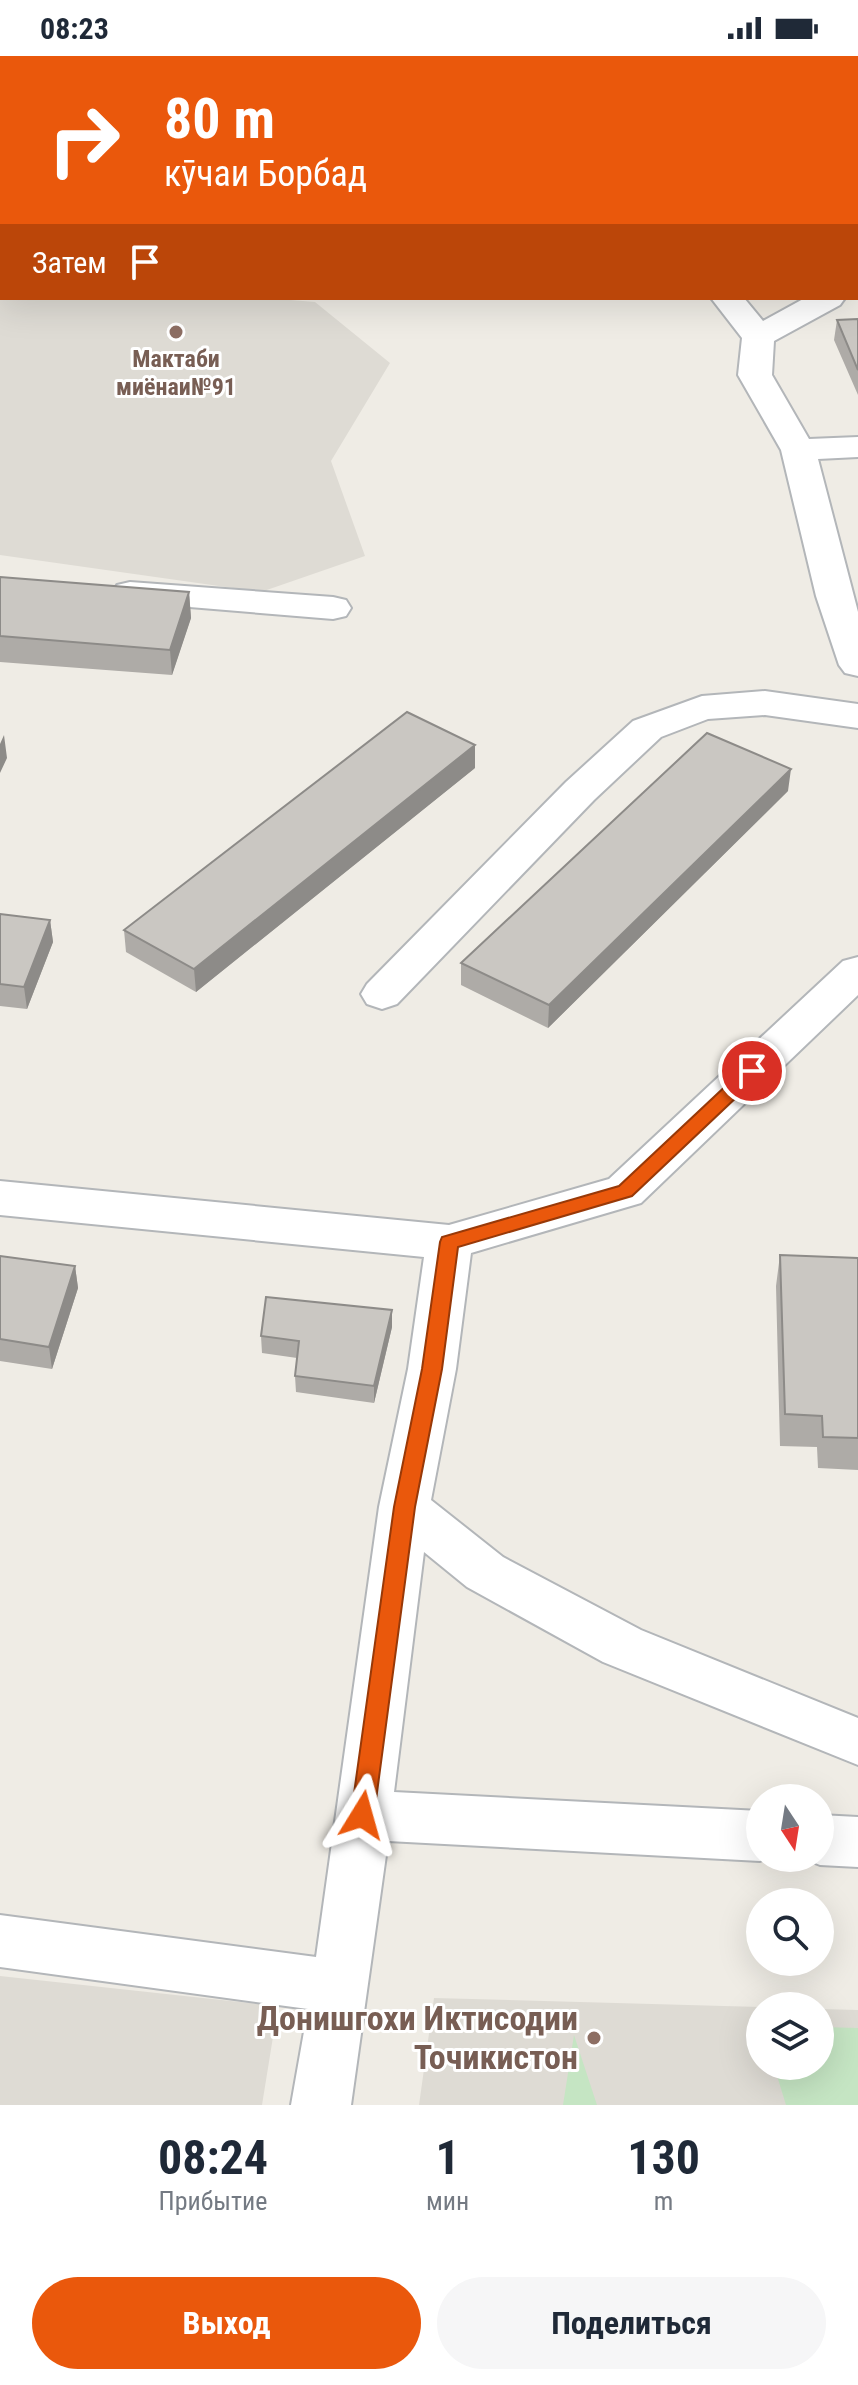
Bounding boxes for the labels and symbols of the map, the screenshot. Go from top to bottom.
marker: Мактаби миёнаи№91 [167,323,185,341]
place label: Мактаби миёнаи№91 [116,345,236,401]
pin [718,1037,786,1105]
position arrow [320,1773,404,1857]
north arrow [746,1784,834,1872]
place label: Донишгохи Иктисодии Точикистон [257,1998,578,2077]
marker: Донишгохи Иктисодии Точикистон [585,2029,603,2047]

